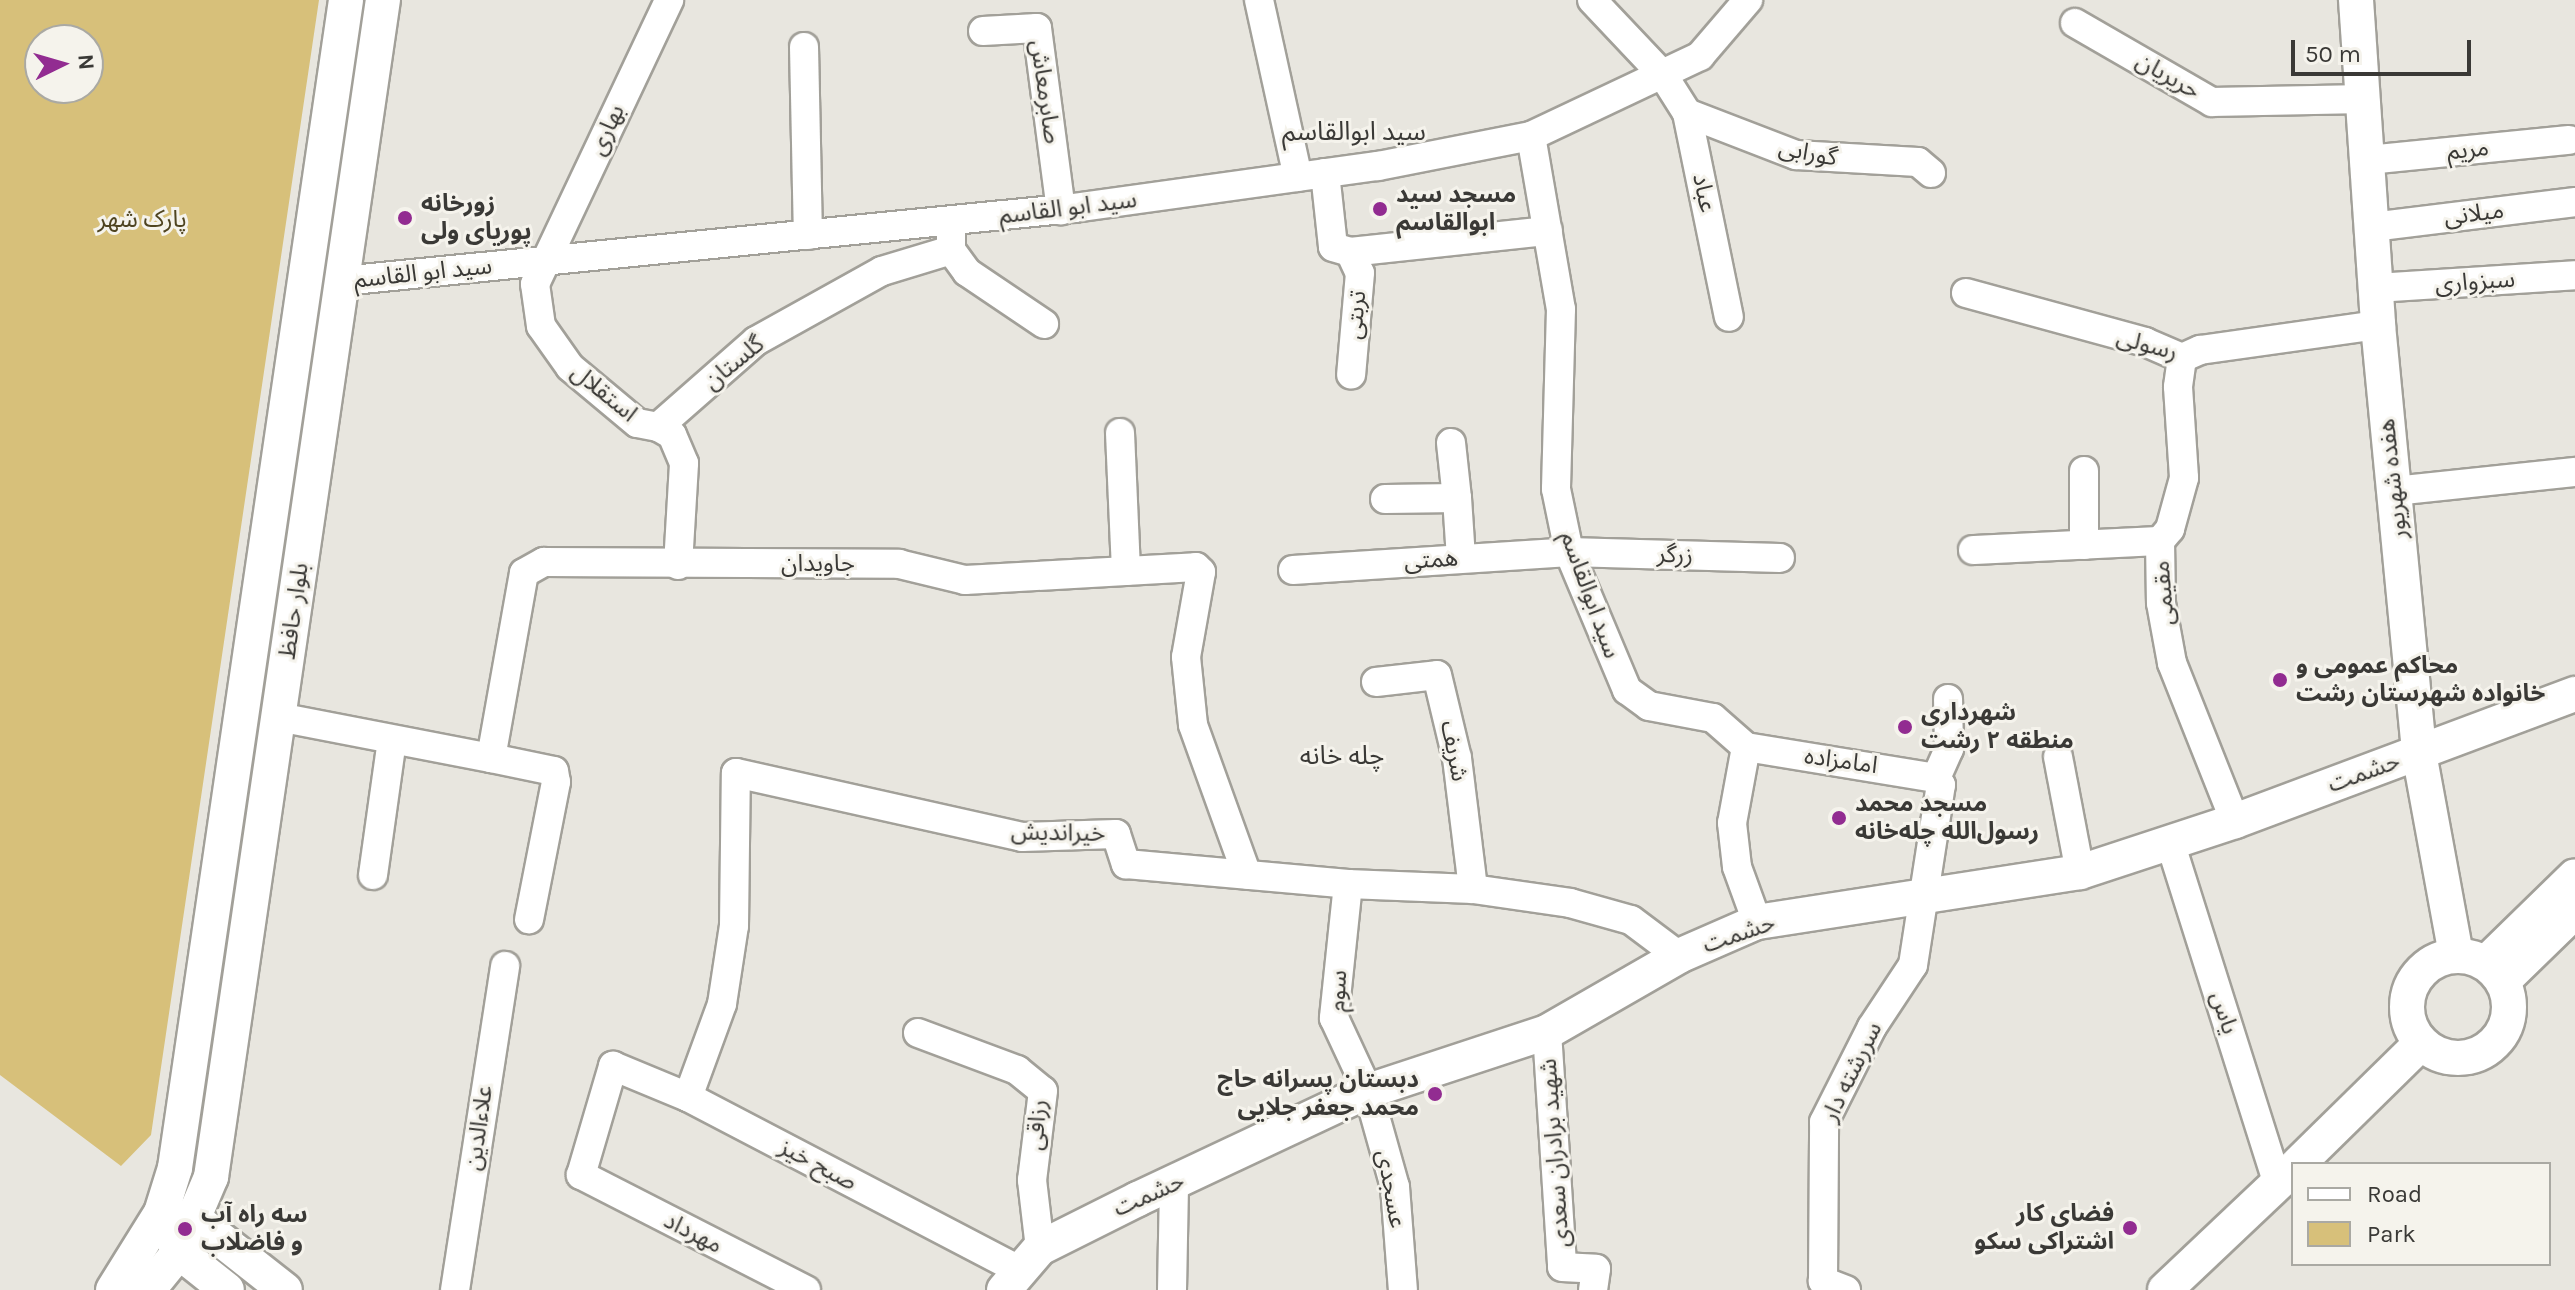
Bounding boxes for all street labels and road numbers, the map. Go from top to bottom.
street label: صابرمعاش [1023,38,1067,146]
street label: حریریان [2131,46,2205,106]
street label: بهاری [583,100,631,160]
street label: گورابی [1776,133,1840,173]
street label: مریم [2446,133,2490,167]
street label: عباد [1686,171,1722,215]
street label: سید ابو القاسم [997,185,1139,231]
street label: میلانی [2442,196,2506,232]
street label: سید ابو القاسم [353,251,493,295]
street label: سبزواری [2434,265,2516,299]
street label: تربتی [1340,289,1372,341]
street label: رسولی [2113,323,2181,367]
street label: گلستان [698,330,770,396]
street label: استقلال [565,358,643,428]
street label: هفده شهریور [2372,417,2414,541]
street label: سید ابوالقاسم [1554,528,1626,662]
street label: زرگر [1656,540,1694,570]
street label: همتی [1403,544,1459,576]
street label: جاویدان [781,550,855,578]
street label: مقیمی [2147,559,2181,627]
street label: بلوار حافظ [273,561,315,661]
street label: شریف [1434,718,1474,784]
street label: امامزاده [1803,742,1879,780]
street label: حشمت [2324,747,2404,799]
street label: خیراندیش [1010,818,1106,848]
street label: حشمت [1699,908,1779,960]
street label: سوم [1323,969,1353,1013]
street label: یاس [2204,988,2244,1038]
street label: سررشته دار [1815,1017,1889,1127]
street label: شهید برادران سعدی [1534,1058,1576,1248]
street label: علاءالدین [459,1084,499,1172]
street label: رزاقی [1021,1098,1053,1152]
street label: صبح خیز [774,1133,862,1197]
street label: عسجدی [1370,1148,1412,1230]
street label: حشمت [1109,1167,1189,1223]
street label: مهرداد [659,1206,727,1260]

